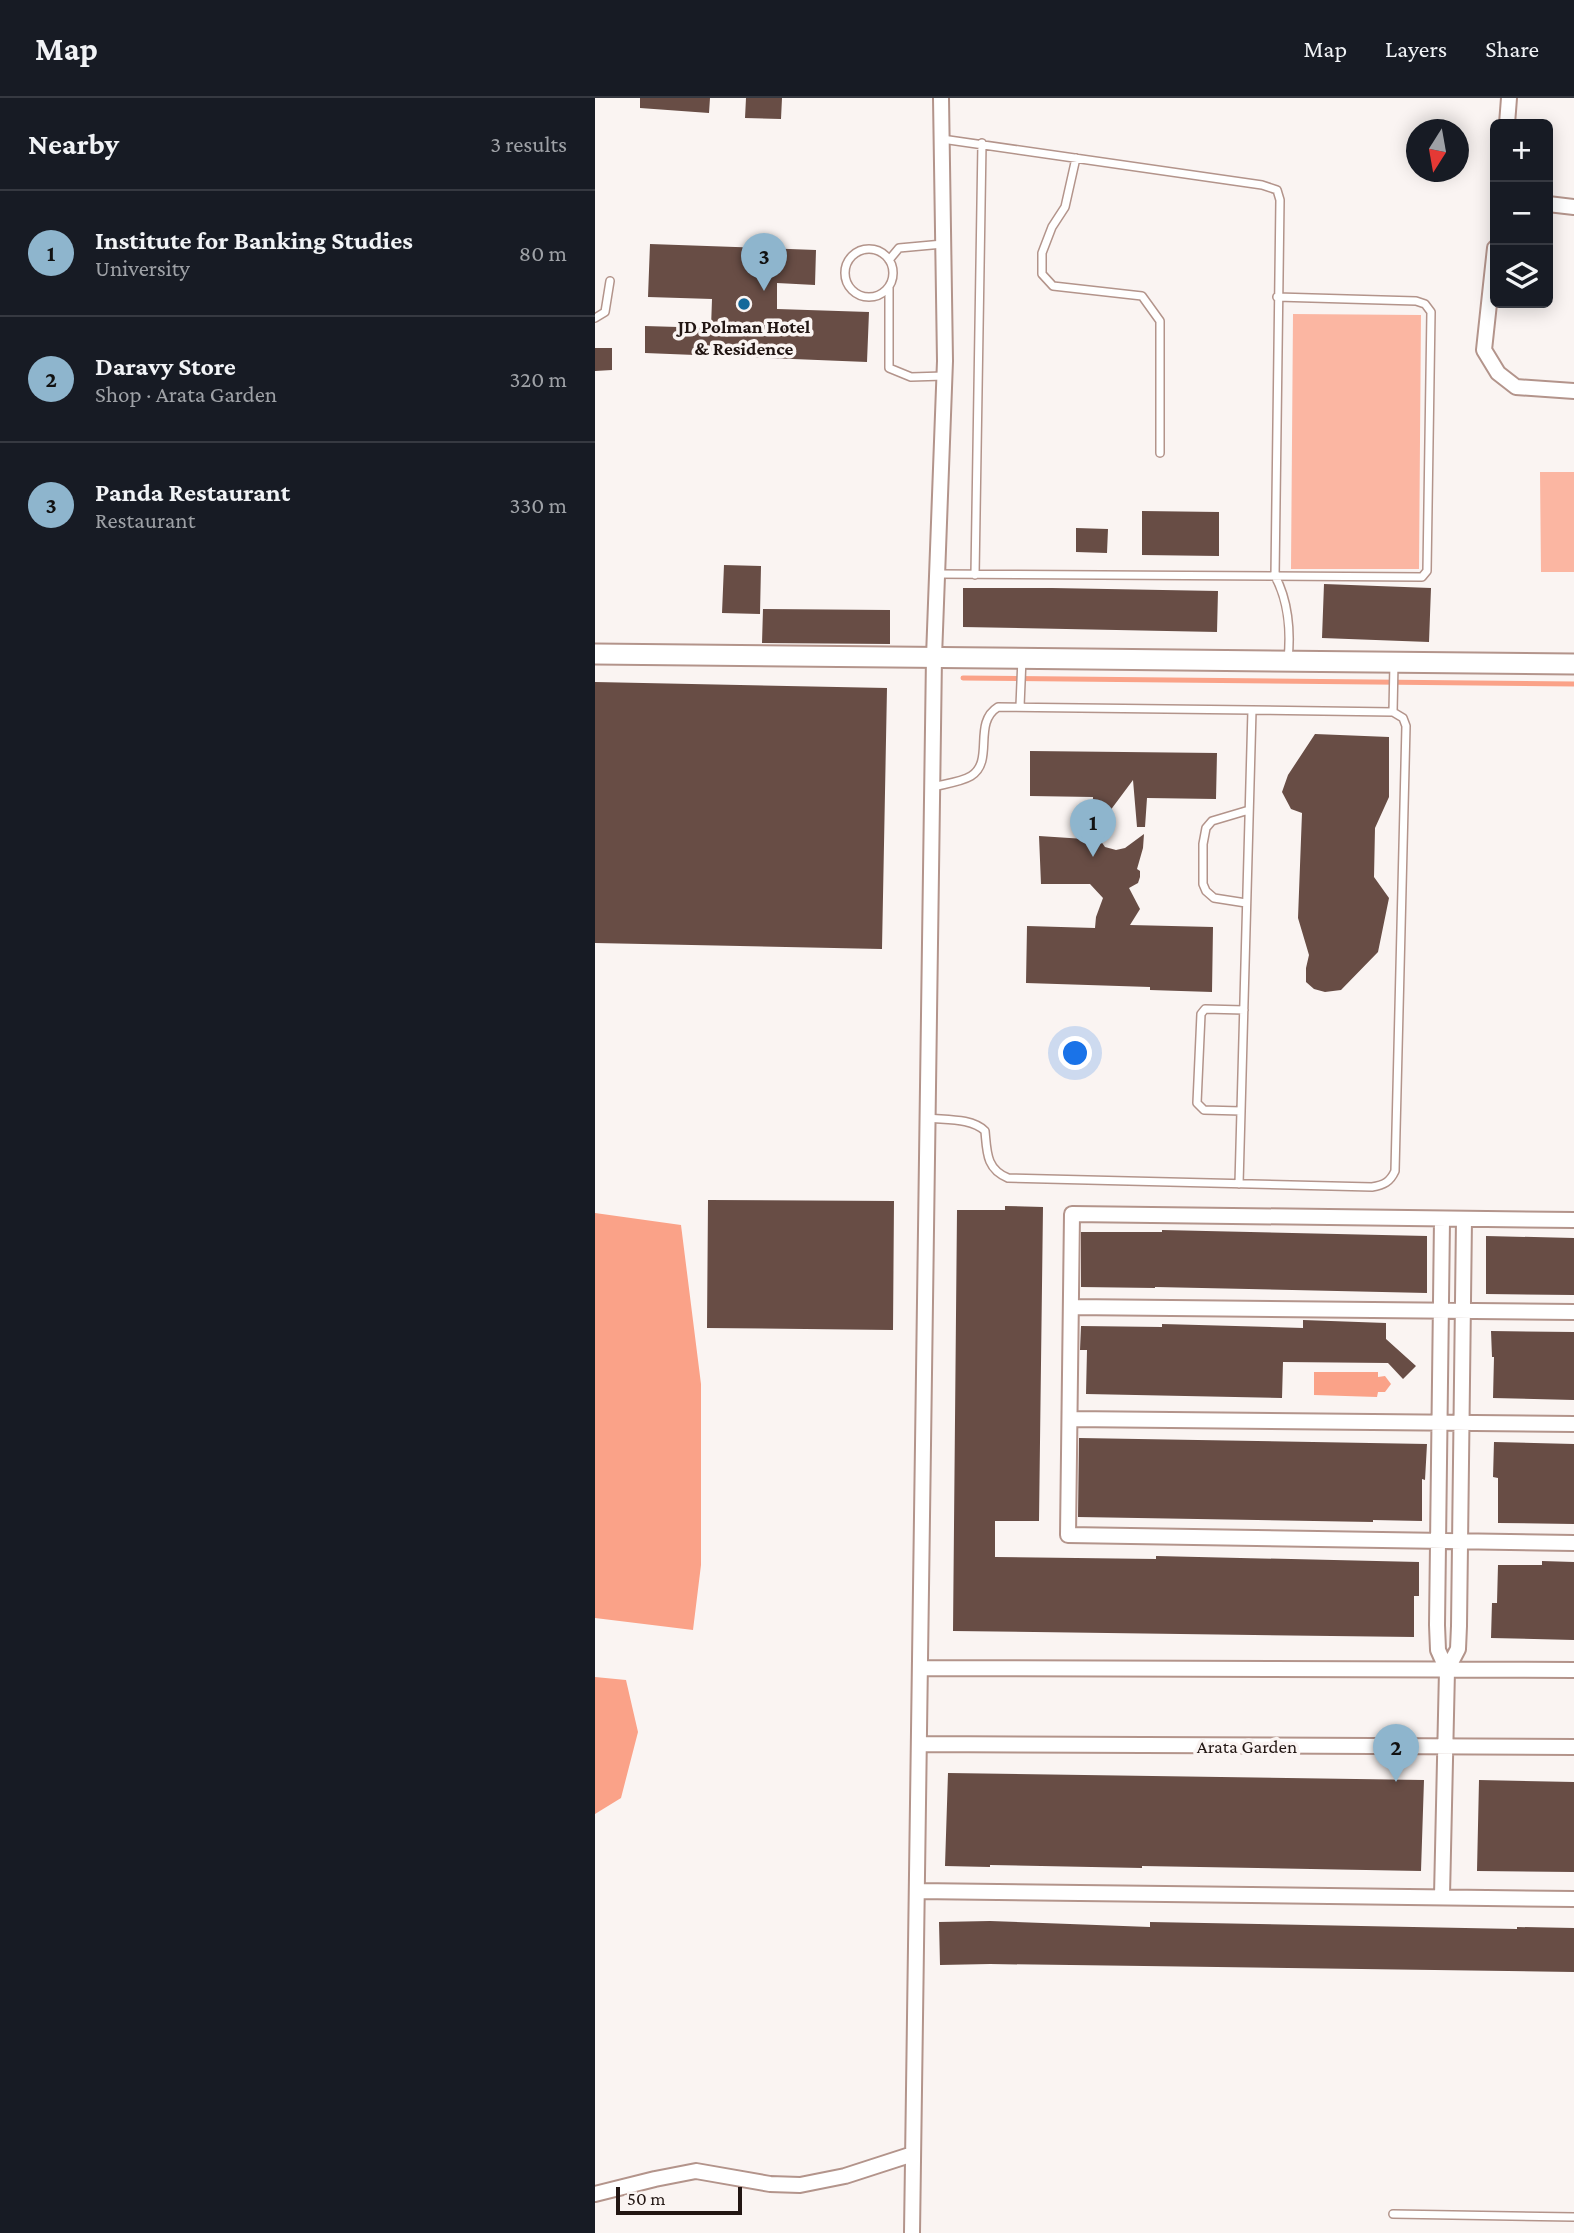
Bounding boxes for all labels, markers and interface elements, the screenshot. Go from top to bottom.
text: Map [35,30,98,67]
text: Map [1303,35,1347,62]
text: Layers [1385,35,1447,62]
text: Share [1485,35,1539,62]
north arrow [1406,119,1469,182]
map controls [1490,119,1553,308]
button: + [1490,119,1553,182]
text: Nearby [28,127,119,160]
text: 3 results [490,131,567,157]
button: − [1490,182,1553,245]
text: Institute for Banking Studies [95,226,413,255]
pin: 3 [741,233,787,291]
text: 1 [47,240,55,266]
text: 80 m [519,240,567,266]
button: layers [1490,245,1553,308]
text: University [95,255,190,281]
marker: JD Polman Hotel & Residence [736,296,752,312]
place label: JD Polman Hotel & Residence [676,316,811,359]
text: Daravy Store [95,352,236,381]
text: 2 [45,366,57,392]
text: 320 m [509,366,567,392]
text: Shop · Arata Garden [95,381,277,407]
text: Panda Restaurant [95,478,290,507]
text: 3 [45,492,57,518]
text: 330 m [509,492,567,518]
text: Restaurant [95,507,195,533]
pin: 1 [1070,799,1116,857]
your location [1058,1036,1092,1070]
pin: 2 [1373,1724,1419,1782]
street label: Arata Garden [1197,1736,1297,1757]
scale bar [616,2184,742,2216]
text: 50 m [627,2188,666,2209]

